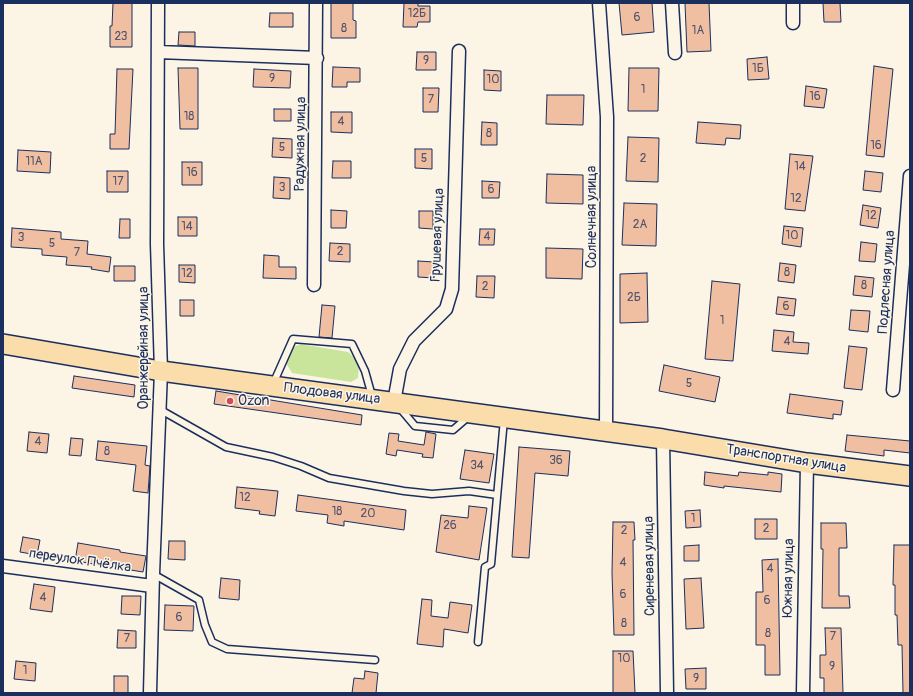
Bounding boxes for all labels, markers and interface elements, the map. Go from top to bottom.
house number: 12Б [408,7,426,21]
house number: 6 [634,11,640,25]
house number: 8 [341,22,347,36]
house number: 1А [692,24,704,38]
house number: 23 [114,30,128,44]
house number: 9 [423,54,429,68]
house number: 1Б [752,62,764,76]
house number: 9 [269,72,275,86]
house number: 10 [487,73,499,87]
house number: 1 [641,83,645,97]
house number: 16 [809,90,821,104]
house number: 7 [428,93,434,107]
street label: Радужная улица [292,96,310,192]
house number: 18 [184,110,194,124]
house number: 4 [338,115,344,129]
house number: 8 [486,127,492,141]
house number: 16 [870,139,882,153]
house number: 5 [279,141,285,155]
house number: 5 [421,152,427,166]
house number: 2 [640,152,646,166]
house number: 11А [25,155,43,169]
house number: 14 [794,160,806,174]
house number: 16 [186,166,198,180]
street label: Солнечная улица [584,166,600,268]
house number: 17 [112,175,124,189]
house number: 3 [279,181,285,195]
house number: 6 [488,183,494,197]
street label: Грушевая улица [428,188,448,282]
house number: 12 [790,192,802,206]
house number: 12 [865,209,877,223]
house number: 2А [633,218,647,232]
house number: 14 [181,220,193,234]
house number: 10 [786,229,798,243]
house number: 4 [484,230,490,244]
street label: Подлесная улица [875,230,899,334]
house number: 3 [18,231,24,245]
house number: 5 [49,237,55,251]
house number: 2 [337,245,343,259]
house number: 7 [74,246,80,260]
house number: 8 [784,266,790,280]
house number: 12 [181,267,193,281]
house number: 8 [861,279,867,293]
house number: 2 [482,280,488,294]
street label: Оранжерейная улица [136,286,152,410]
house number: 2Б [627,291,641,305]
house number: 6 [783,300,789,314]
house number: 1 [720,314,724,328]
house number: 4 [784,335,790,349]
house number: 5 [686,377,692,391]
street label: Плодовая улица [283,380,381,408]
place label: Ozon [238,393,269,409]
marker: Ozon [225,396,235,406]
house number: 4 [35,435,41,449]
street label: Транспортная улица [725,441,847,477]
house number: 8 [104,445,110,459]
house number: 36 [549,454,563,468]
house number: 34 [470,459,484,473]
house number: 12 [239,491,251,505]
house number: 18 [332,505,342,519]
house number: 20 [361,507,375,521]
house number: 1 [691,512,695,526]
street label: Сиреневая улица [641,516,659,616]
house number: 26 [443,519,457,533]
house number: 2 [763,522,769,536]
house number: 2 [621,524,627,538]
street label: Южная улица [780,538,798,618]
street label: переулок Пчёлка [28,546,132,576]
house number: 4 [620,556,626,570]
house number: 4 [767,562,773,576]
house number: 6 [620,588,626,602]
house number: 4 [40,591,46,605]
house number: 6 [764,594,770,608]
house number: 6 [176,611,182,625]
house number: 8 [621,617,627,631]
house number: 8 [765,627,771,641]
house number: 7 [830,630,836,644]
house number: 7 [124,632,130,646]
house number: 10 [618,652,630,666]
house number: 9 [829,660,835,674]
house number: 1 [23,664,27,678]
house number: 9 [693,672,699,686]

